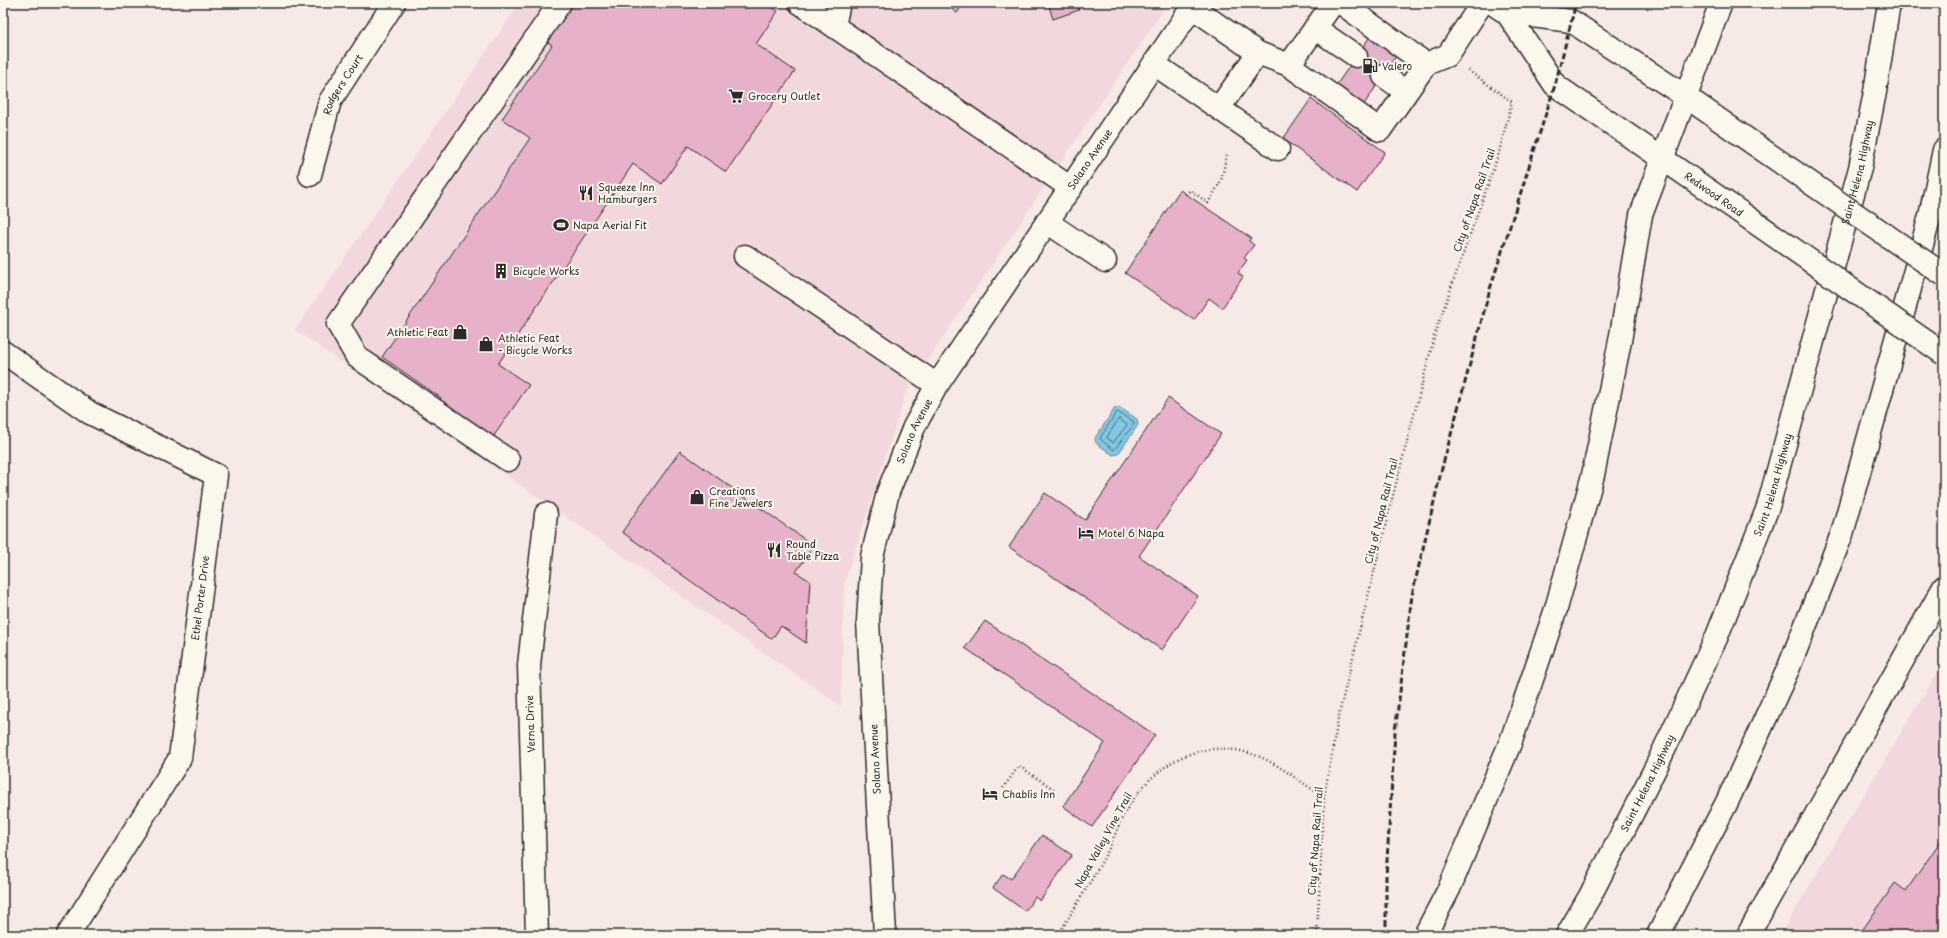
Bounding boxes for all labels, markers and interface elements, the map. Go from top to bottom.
street label: Rodgers Court [319,51,366,117]
fuel station icon: Valero [1361,57,1379,75]
place label: Valero [1382,58,1413,73]
supermarket icon: Grocery Outlet [727,87,745,105]
place label: Grocery Outlet [748,88,820,103]
street label: Saint Helena Highway [1837,119,1877,226]
street label: Solano Avenue [1063,125,1115,192]
street label: City of Napa Rail Trail [1449,146,1499,254]
street label: Redwood Road [1682,168,1747,220]
place label: Squeeze Inn Hamburgers [598,179,658,206]
restaurant icon: Squeeze Inn Hamburgers [577,184,595,202]
sports icon: Napa Aerial Fit [552,216,570,234]
place label: Napa Aerial Fit [573,217,647,232]
building icon: Bicycle Works [492,262,510,280]
place label: Bicycle Works [513,263,580,279]
shop icon: Athletic Feat [451,323,469,341]
place label: Athletic Feat [387,324,448,339]
place label: Athletic Feat - Bicycle Works [498,330,573,358]
shop icon: Athletic Feat - Bicycle Works [477,335,495,353]
street label: Solano Avenue [892,395,936,466]
street label: Saint Helena Highway [1749,431,1796,538]
street label: City of Napa Rail Trail [1360,456,1402,566]
place label: Creations Fine Jewelers [709,483,773,510]
shop icon: Creations Fine Jewelers [688,488,706,506]
hotel icon: Motel 6 Napa [1077,524,1095,542]
place label: Motel 6 Napa [1098,525,1165,540]
place label: Round Table Pizza [786,536,840,563]
restaurant icon: Round Table Pizza [765,541,783,559]
street label: Ethel Porter Drive [187,555,212,641]
street label: Verna Drive [521,695,538,753]
street label: Solano Avenue [865,723,884,795]
street label: Saint Helena Highway [1616,732,1678,834]
hotel icon: Chablis Inn [981,785,999,803]
place label: Chablis Inn [1002,786,1055,801]
street label: City of Napa Rail Trail [1303,786,1327,896]
street label: Napa Valley Vine Trail [1070,789,1136,891]

